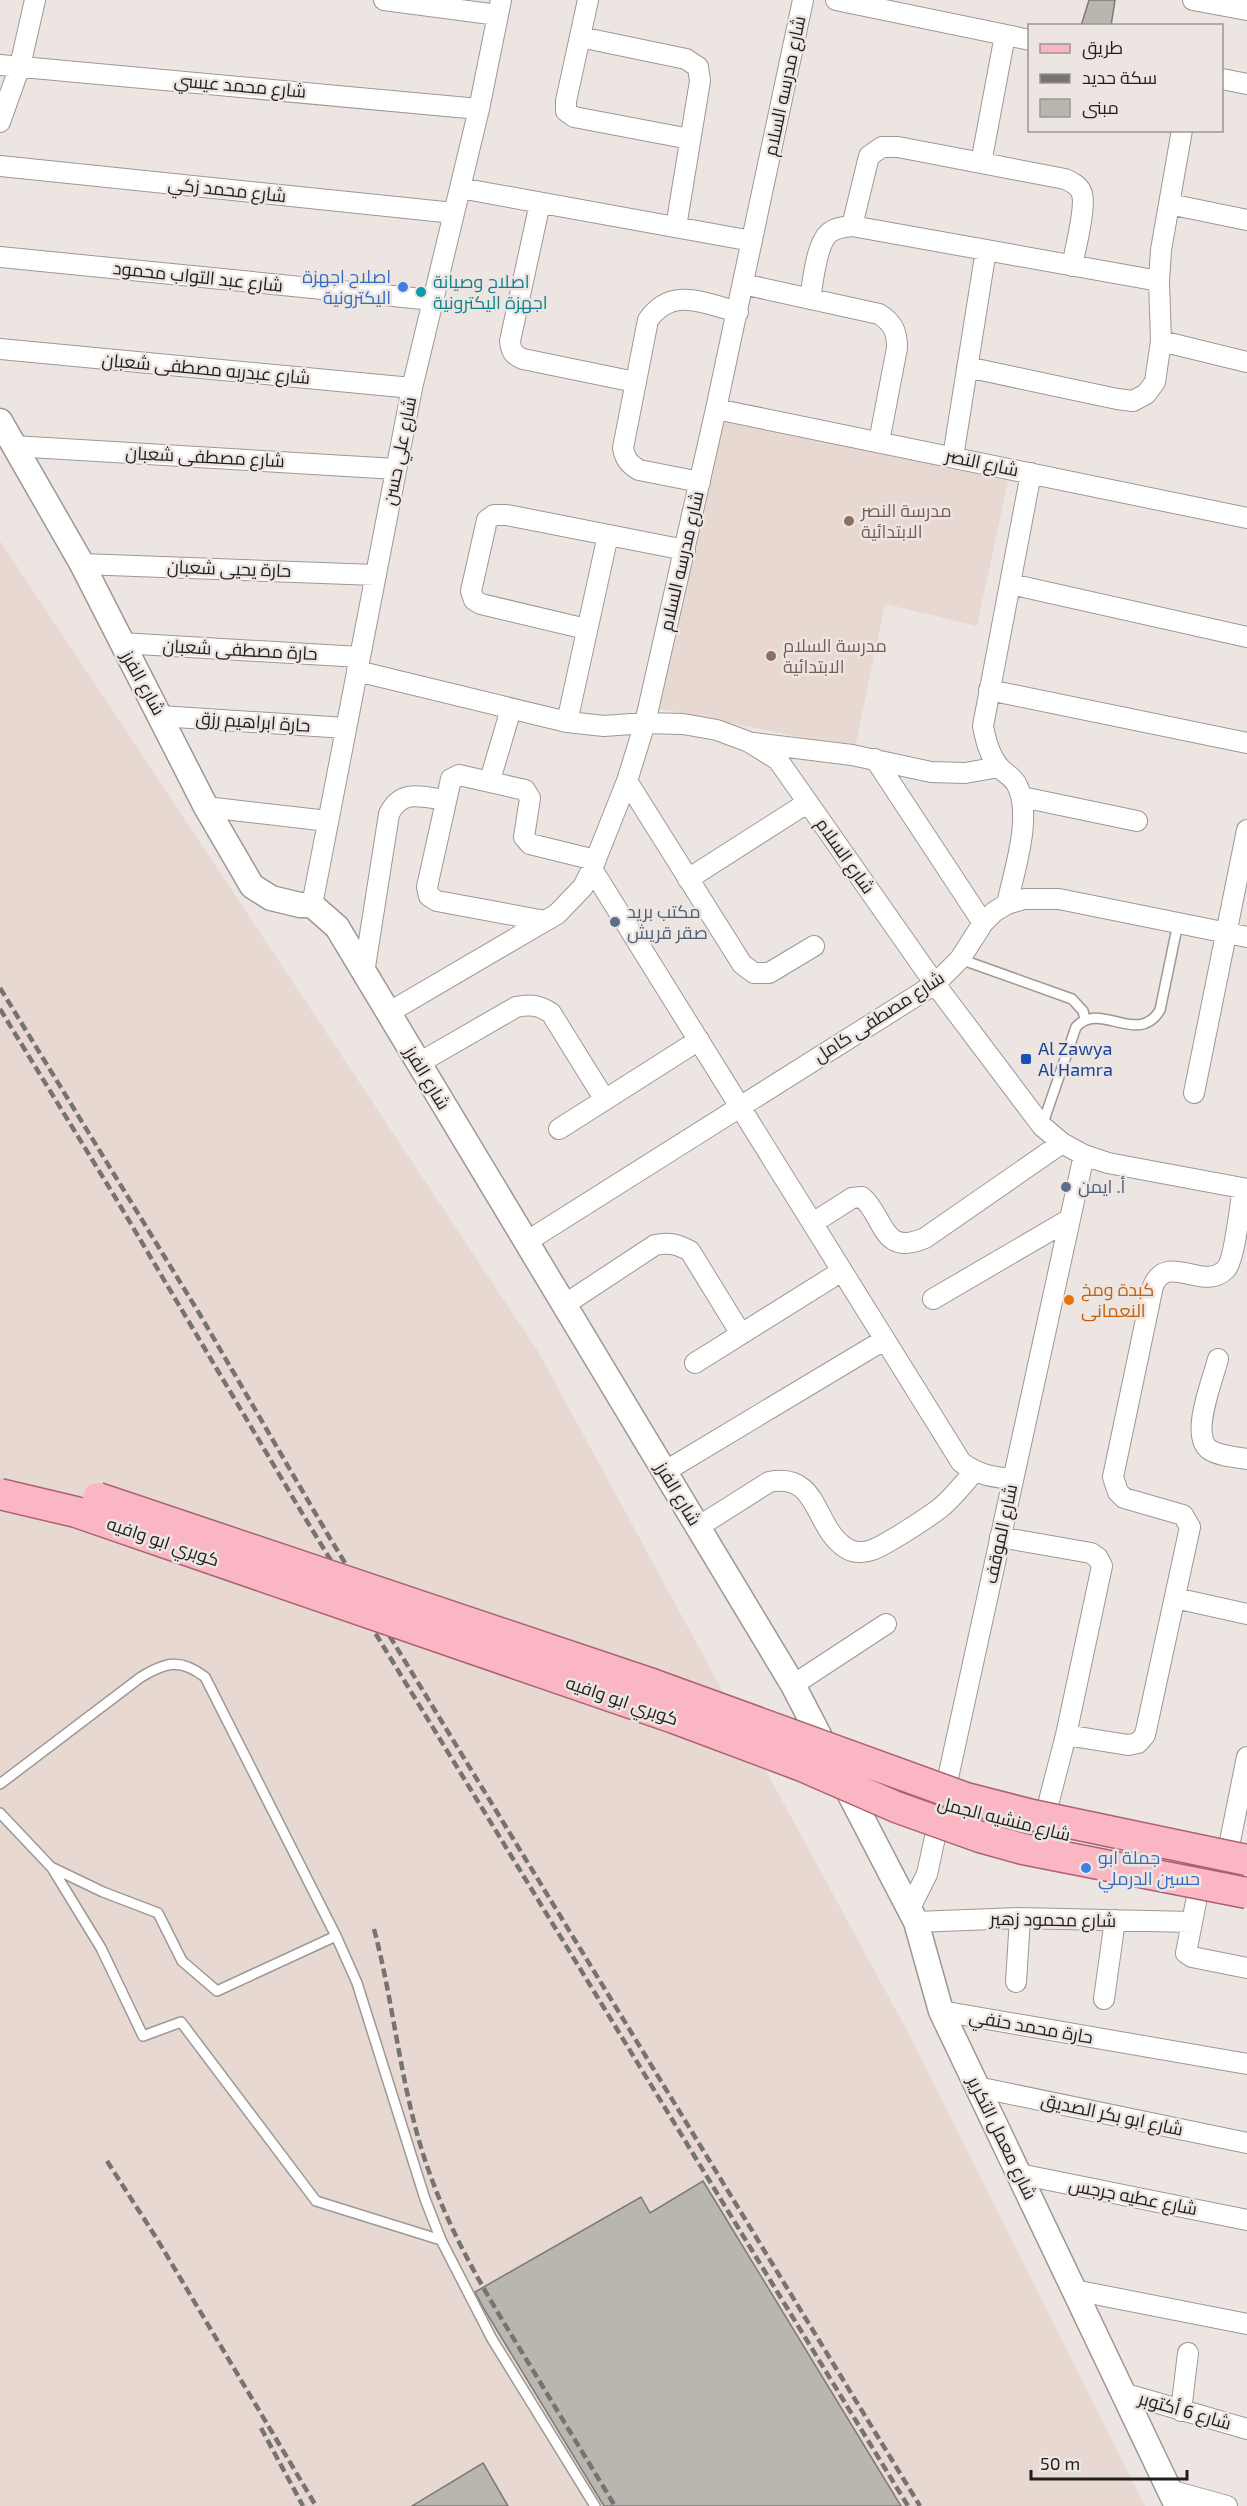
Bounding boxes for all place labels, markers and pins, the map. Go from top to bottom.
place label: اصلاح اجهزة اليكترونية [302,265,391,309]
place label: اصلاح وصيانة اجهزة اليكترونية [433,270,548,314]
marker: اصلاح اجهزة اليكترونية [396,280,410,294]
marker: اصلاح وصيانة اجهزة اليكترونية [414,285,428,299]
place label: مدرسة النصر الابتدائية [860,499,951,542]
marker: مدرسة النصر الابتدائية [842,514,856,528]
place label: مدرسة السلام الابتدائية [783,634,887,677]
marker: مدرسة السلام الابتدائية [764,649,778,663]
place label: مكتب بريد صقر قريش [627,900,708,944]
marker: مكتب بريد صقر قريش [608,915,622,929]
place label: Al Zawya Al Hamra [1038,1037,1113,1080]
marker: Al Zawya Al Hamra [1019,1052,1033,1066]
place label: أ. ايمن [1078,1175,1126,1198]
marker: أ. ايمن [1059,1180,1073,1194]
place label: كبدة ومخ النعمانى [1081,1278,1154,1322]
marker: كبدة ومخ النعمانى [1062,1293,1076,1307]
place label: جملة ابو حسين الدرملي [1098,1846,1200,1893]
marker: جملة ابو حسين الدرملي [1079,1861,1093,1875]

